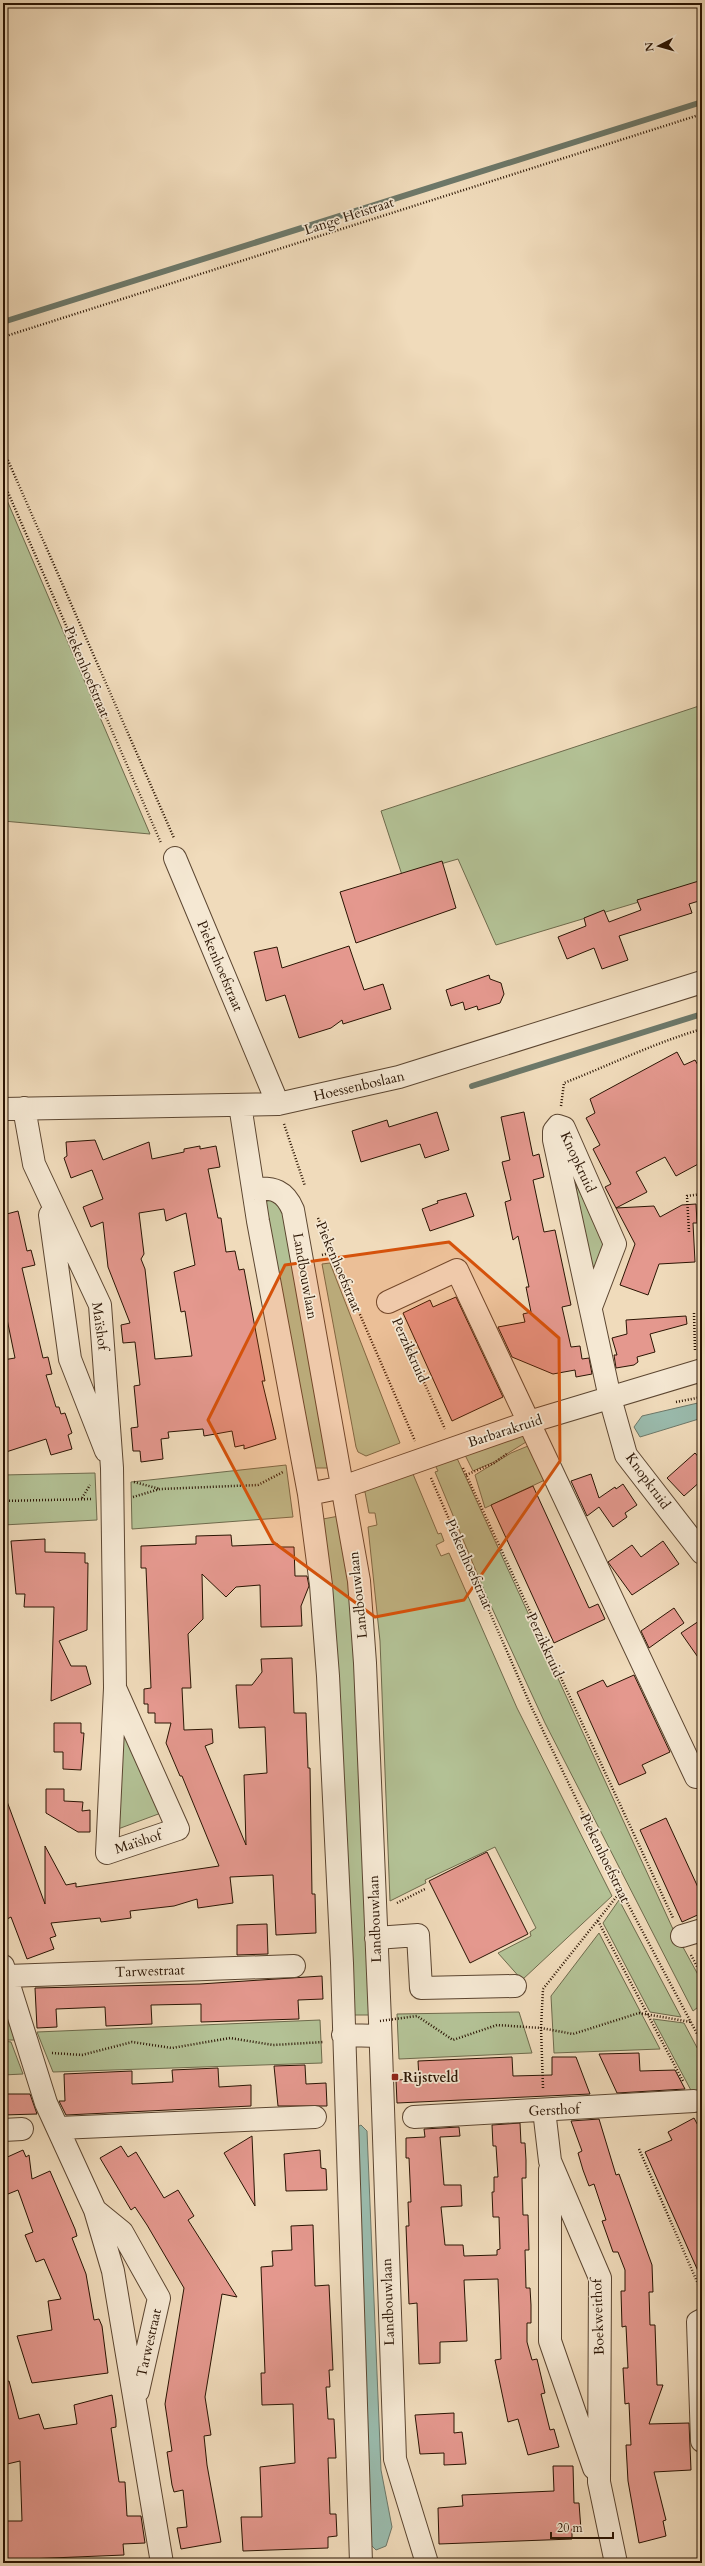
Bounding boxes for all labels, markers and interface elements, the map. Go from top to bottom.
north arrow [639,26,679,66]
text: N [642,41,658,53]
street label: Lange Heistraat [302,192,397,239]
street label: Piekenhoefstraat [59,624,115,721]
street label: Piekenhoefstraat [192,918,248,1015]
street label: Hoessenboslaan [312,1066,406,1106]
street label: Knopkruid [556,1128,601,1196]
street label: Piekenhoefstraat [311,1219,367,1316]
street label: Landbouwlaan [288,1231,322,1321]
street label: Maïshof [87,1301,113,1354]
street label: Perzikkruid [387,1315,433,1386]
street label: Barbarakruid [465,1410,545,1452]
street label: Knopkruid [621,1449,675,1513]
street label: Piekenhoefstraat [441,1516,498,1613]
street label: Landbouwlaan [344,1550,372,1640]
street label: Perzikkruid [522,1610,568,1681]
street label: Piekenhoefstraat [575,1810,635,1906]
street label: Maïshof [112,1825,166,1858]
street label: Landbouwlaan [364,1875,386,1963]
street label: Tarwestraat [115,1960,186,1982]
place label: Rijstveld [403,2068,458,2087]
marker: Rijstveld [390,2072,400,2082]
street label: Gersthof [528,2099,583,2121]
street label: Landbouwlaan [377,2258,399,2346]
street label: Boekweithof [587,2276,609,2356]
street label: Tarwestraat [132,2306,166,2379]
scale bar [551,2514,613,2540]
text: 20 m [557,2520,584,2536]

